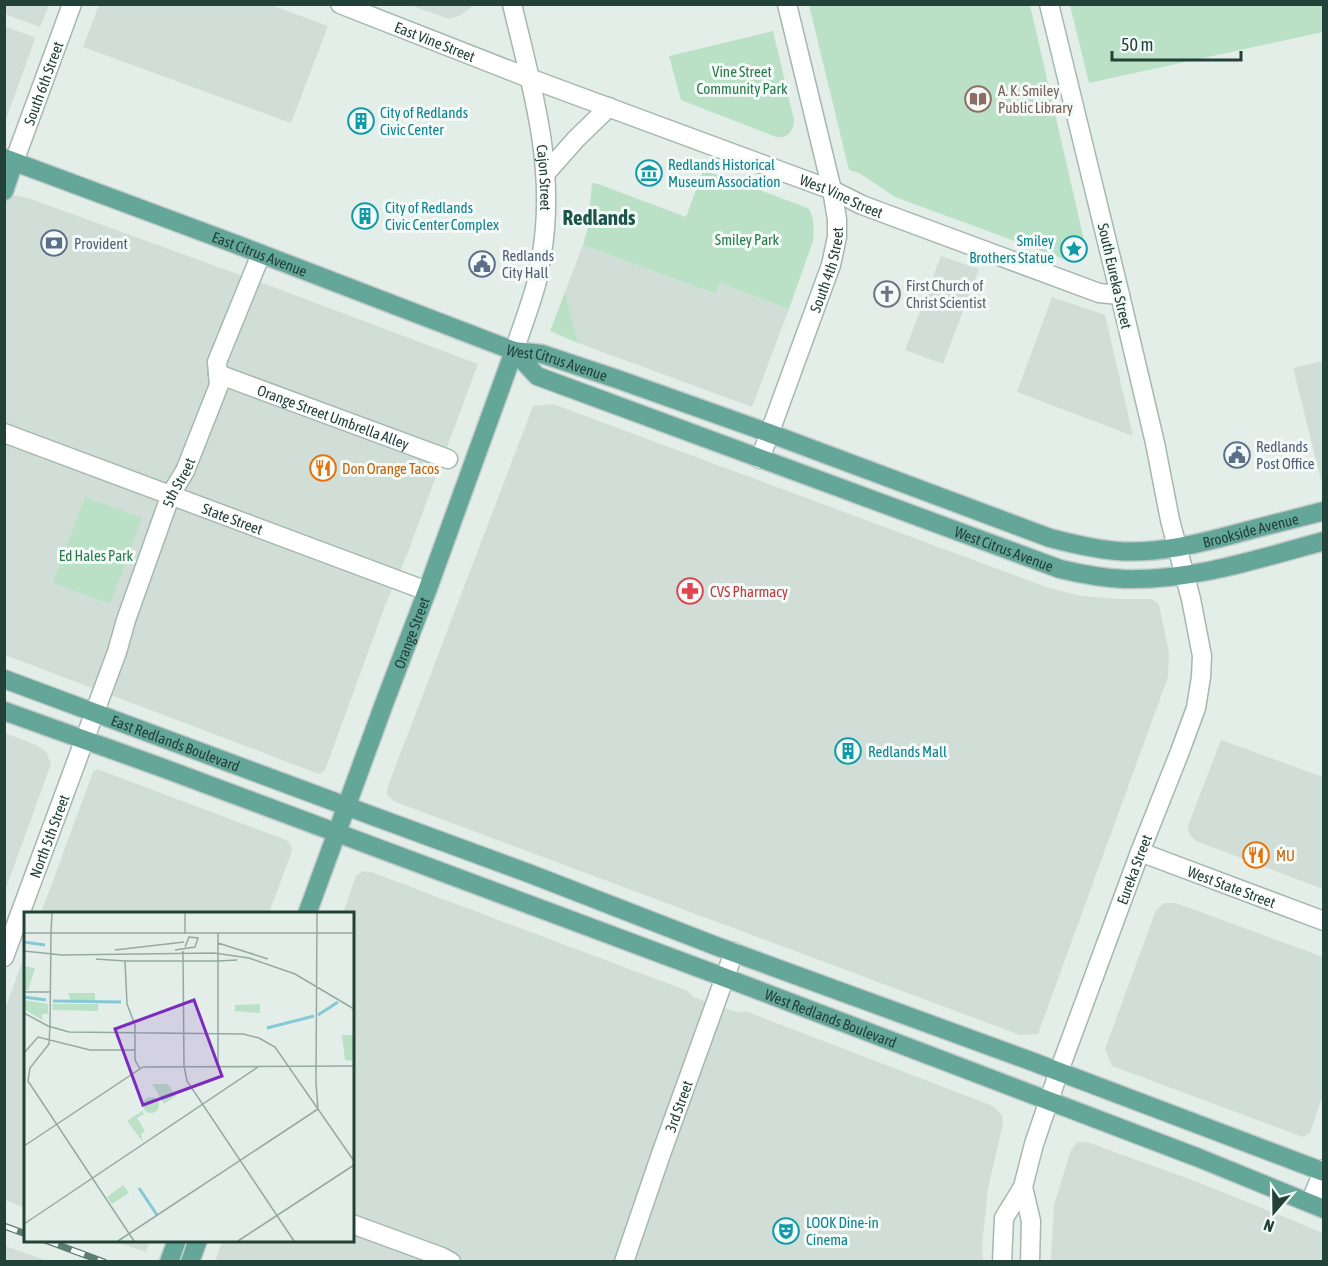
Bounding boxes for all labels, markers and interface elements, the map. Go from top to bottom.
street label: East Vine Street [392,18,478,65]
scale bar [1112,24,1241,62]
text: 50 m [1121,34,1153,55]
street label: South 6th Street [20,39,66,127]
park label: Vine Street Community Park [697,63,788,97]
place label: A. K. Smiley Public Library [998,82,1073,116]
library icon: A. K. Smiley Public Library [963,84,993,114]
place label: City of Redlands Civic Center [380,104,468,138]
building icon: City of Redlands Civic Center [346,106,376,136]
street label: Cajon Street [534,143,555,211]
place label: Redlands Historical Museum Association [668,156,781,190]
museum icon: Redlands Historical Museum Association [634,158,664,188]
street label: West Vine Street [798,170,885,221]
place label: City of Redlands Civic Center Complex [385,199,499,233]
building icon: City of Redlands Civic Center Complex [350,201,380,231]
district label: Redlands [563,205,636,229]
street label: South Eureka Street [1095,222,1135,330]
street label: South 4th Street [806,227,846,314]
bank icon: Provident [39,228,69,258]
street label: East Citrus Avenue [210,228,310,279]
park label: Smiley Park [715,231,780,248]
place label: Smiley Brothers Statue [969,232,1054,266]
place icon: Smiley Brothers Statue [1059,234,1089,264]
place label: Provident [74,235,128,252]
place label: Redlands City Hall [502,247,554,281]
public building icon: Redlands City Hall [467,249,497,279]
place label: First Church of Christ Scientist [906,277,986,311]
church icon: First Church of Christ Scientist [872,279,902,309]
street label: West Citrus Avenue [504,340,610,384]
street label: Orange Street Umbrella Alley [255,381,412,452]
place label: Redlands Post Office [1256,438,1315,472]
public building icon: Redlands Post Office [1222,440,1252,470]
restaurant icon: Don Orange Tacos [308,453,338,483]
street label: 5th Street [159,455,198,509]
place label: Don Orange Tacos [342,460,439,477]
street label: State Street [200,499,265,537]
street label: Brookside Avenue [1201,509,1301,550]
street label: West Citrus Avenue [952,522,1056,574]
park label: Ed Hales Park [59,547,134,564]
pharmacy icon: CVS Pharmacy [675,576,705,606]
place label: CVS Pharmacy [710,583,788,600]
street label: Orange Street [390,595,432,671]
street label: East Redlands Boulevard [109,711,242,774]
building icon: Redlands Mall [833,736,863,766]
place label: Redlands Mall [868,743,947,760]
street label: North 5th Street [26,792,72,880]
street label: Eureka Street [1113,832,1155,907]
restaurant icon: ḾU [1241,840,1271,870]
place label: ḾU [1276,847,1295,864]
street label: West State Street [1185,862,1278,911]
inset map [24,912,354,1242]
street label: West Redlands Boulevard [763,985,899,1051]
street label: 3rd Street [661,1078,695,1134]
north arrow [1244,1182,1304,1242]
place label: LOOK Dine-in Cinema [806,1214,879,1248]
theatre icon: LOOK Dine-in Cinema [771,1216,801,1246]
text: N [1261,1216,1276,1236]

